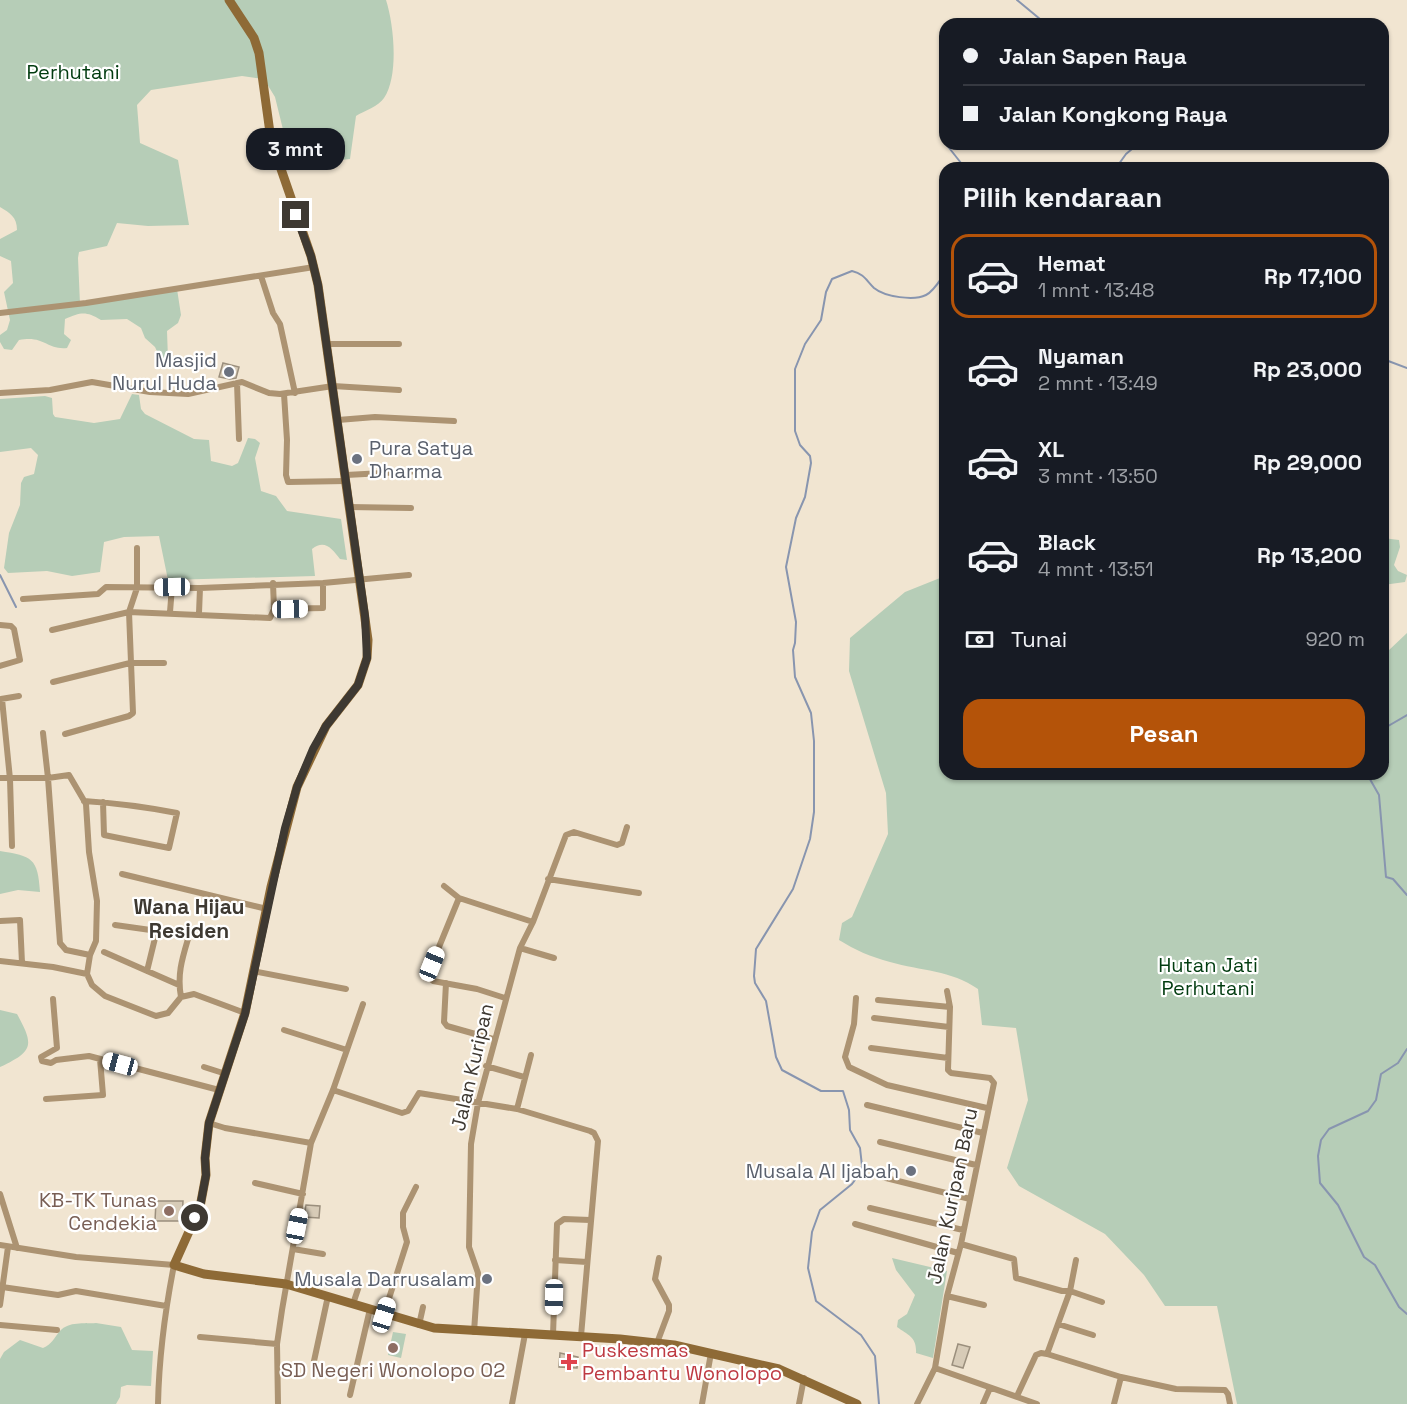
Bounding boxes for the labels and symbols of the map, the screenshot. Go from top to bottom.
park label: Perhutani [26,59,120,85]
callout: 3 mnt [246,128,346,170]
route end [282,201,309,228]
place label: Masjid Nurul Huda [112,347,217,396]
marker: Masjid Nurul Huda [222,365,236,379]
place label: Pura Satya Dharma [369,435,473,484]
marker: Pura Satya Dharma [350,452,364,466]
car [154,578,190,596]
car [272,600,308,618]
district label: Wana Hijau Residen [133,893,245,944]
car [417,944,447,984]
park label: Hutan Jati Perhutani [1158,952,1258,1001]
street label: Jalan Kuripan [445,1001,499,1133]
car [100,1051,140,1077]
street label: Jalan Kuripan Baru [921,1105,983,1287]
place label: Musala Al Ijabah [746,1158,899,1184]
marker: Musala Al Ijabah [904,1164,918,1178]
place label: KB-TK Tunas Cendekia [39,1187,157,1236]
marker: KB-TK Tunas Cendekia [162,1204,176,1218]
route start [181,1204,208,1231]
car [285,1207,309,1245]
place label: Musala Darrusalam [294,1266,475,1292]
marker: Musala Darrusalam [480,1272,494,1286]
car [545,1279,563,1315]
car [370,1295,398,1335]
place label: Puskesmas Pembantu Wonolopo [582,1337,782,1386]
marker: SD Negeri Wonolopo 02 [386,1341,400,1355]
marker: Puskesmas Pembantu Wonolopo [560,1353,578,1371]
place label: SD Negeri Wonolopo 02 [281,1357,505,1383]

